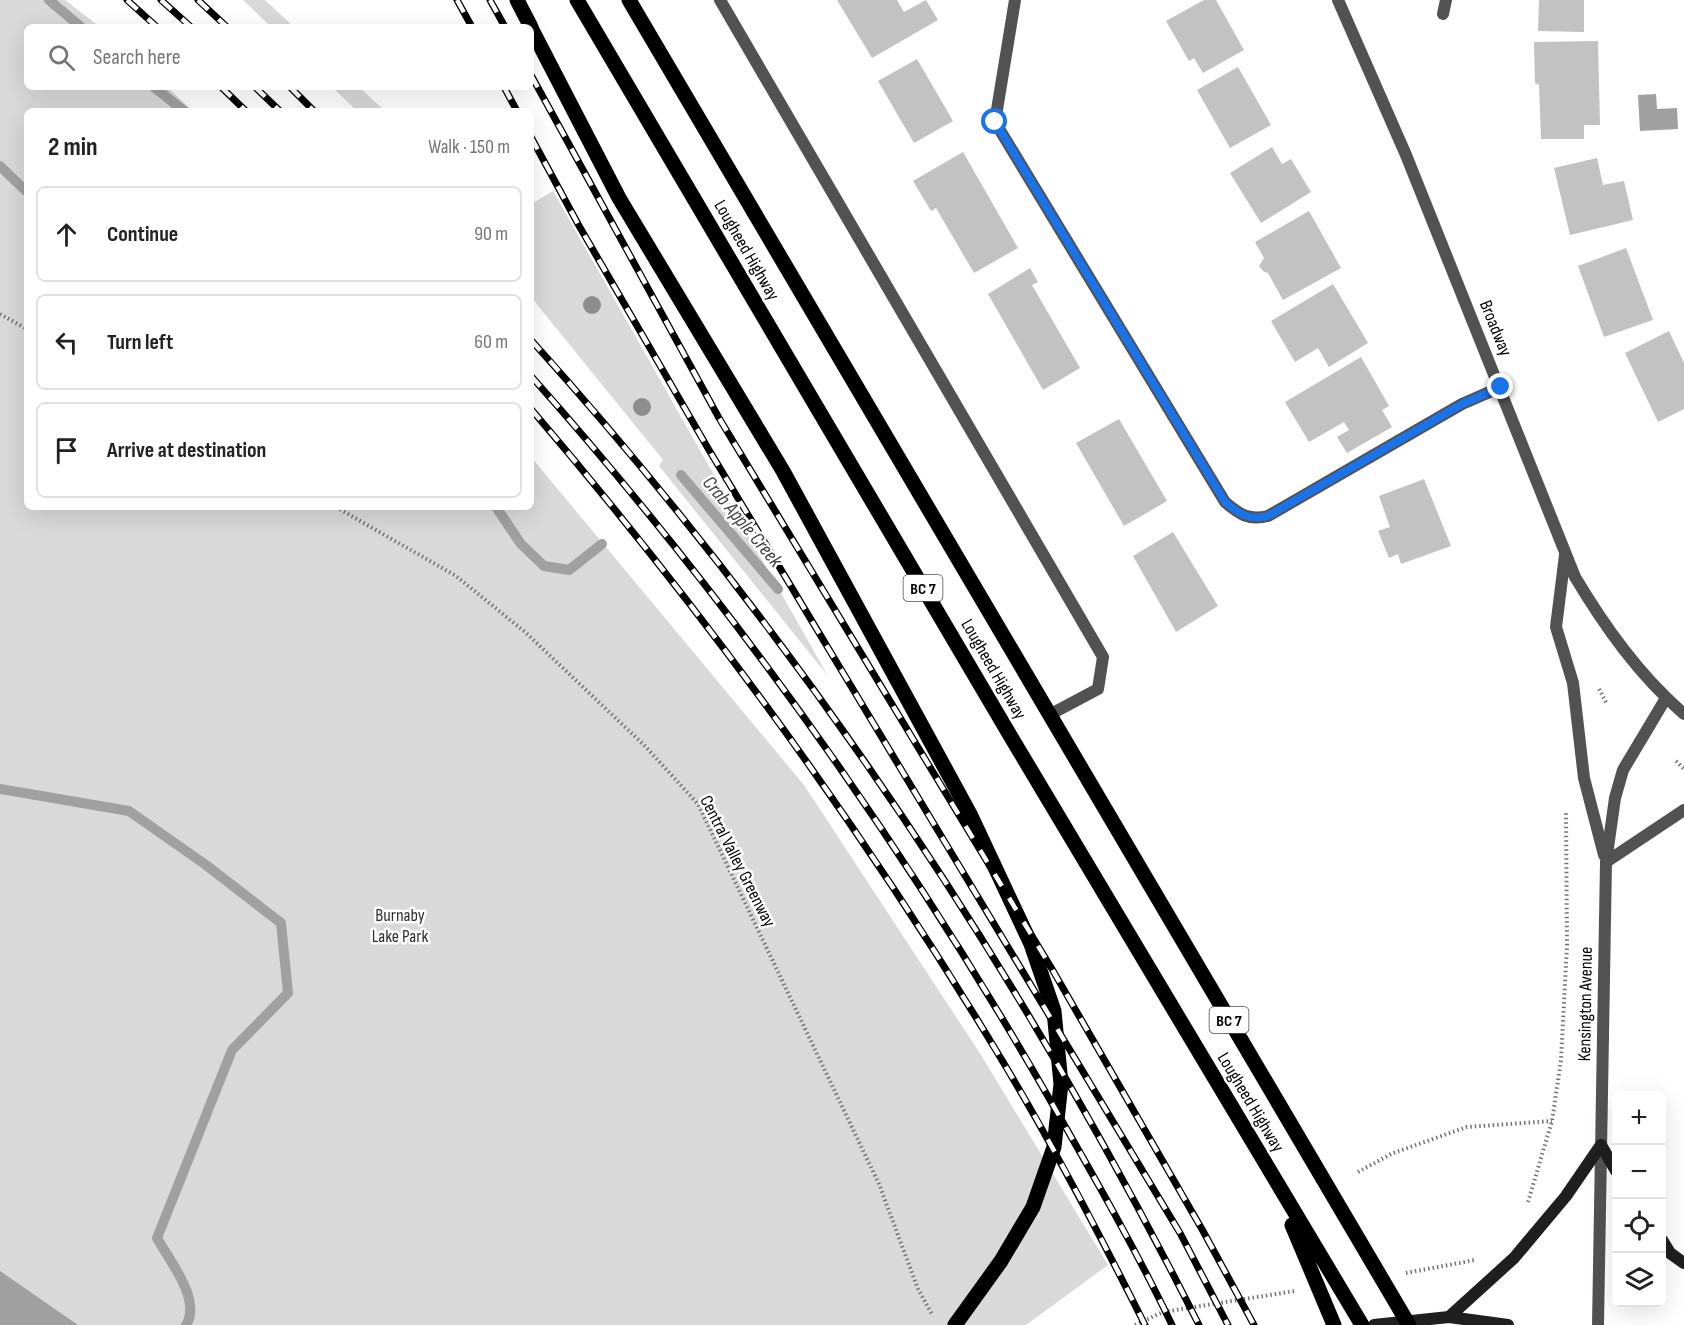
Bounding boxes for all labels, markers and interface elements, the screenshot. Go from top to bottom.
search box [24,24,534,90]
icon: search [45,41,78,74]
text: Search here [93,44,180,71]
route start [981,108,1007,134]
text: 2 min [48,132,98,163]
text: Walk · 150 m [428,135,510,159]
street label: Lougheed Highway [709,196,784,304]
icon: ahead [50,218,83,251]
text: Continue [107,221,178,248]
text: 90 m [474,222,508,246]
street label: Broadway [1475,297,1516,359]
icon: left [50,326,83,359]
text: Turn left [107,329,173,356]
text: 60 m [474,330,508,354]
route end [1487,373,1513,399]
icon: arrive [50,434,83,467]
text: Arrive at destination [107,437,266,464]
water label: Crab Apple Creek [697,471,788,572]
road number: BC 7 [904,575,942,601]
street label: Lougheed Highway [956,615,1031,723]
street label: Central Valley Greenway [695,792,780,931]
park label: Burnaby Lake Park [372,905,428,947]
street label: Kensington Avenue [1574,946,1597,1062]
road number: BC 7 [1210,1007,1248,1033]
street label: Lougheed Highway [1213,1049,1288,1156]
map controls [1612,1091,1666,1307]
button: + [1612,1091,1666,1145]
button: − [1612,1145,1666,1199]
button: locate [1612,1199,1666,1253]
button: layers [1612,1253,1666,1307]

